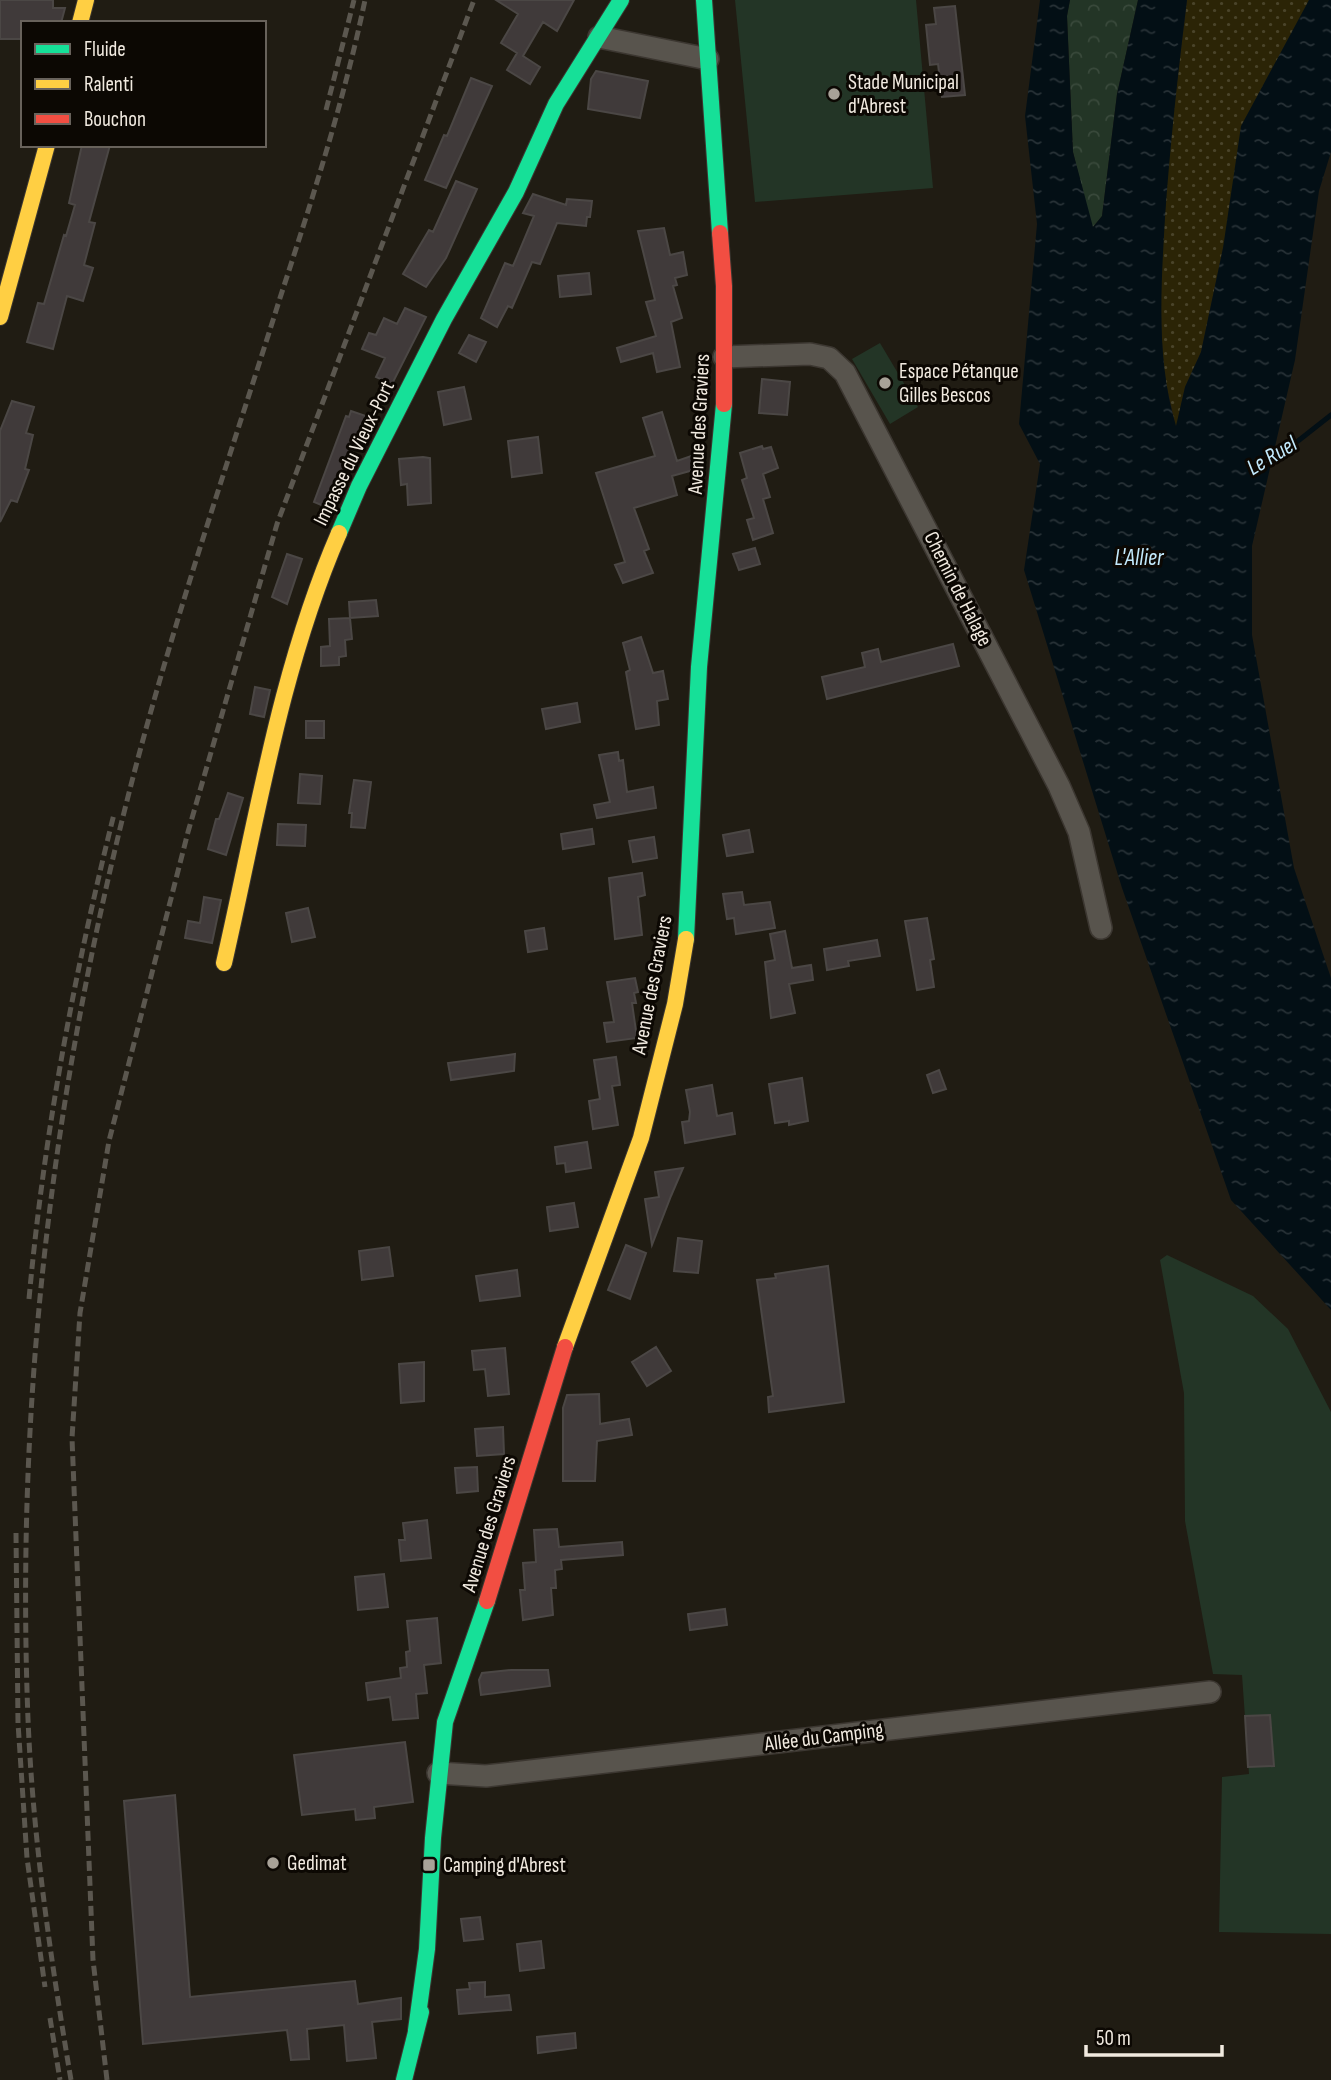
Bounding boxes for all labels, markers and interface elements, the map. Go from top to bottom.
legend [21,21,266,147]
text: Fluide [84,37,126,62]
place label: Stade Municipal d'Abrest [848,70,959,119]
text: Ralenti [84,72,133,97]
marker: Stade Municipal d'Abrest [826,86,842,102]
text: Bouchon [84,107,146,132]
street label: Avenue des Graviers [683,353,715,496]
place label: Espace Pétanque Gilles Bescos [899,359,1019,408]
marker: Espace Pétanque Gilles Bescos [877,375,893,391]
street label: Impasse du Vieux-Port [308,376,400,530]
water label: Le Ruel [1242,430,1303,482]
street label: Chemin de Halage [918,527,998,651]
water label: L'Allier [1115,544,1165,572]
street label: Avenue des Graviers [626,914,678,1057]
street label: Avenue des Graviers [456,1453,522,1596]
street label: Allée du Camping [762,1717,885,1757]
place label: Gedimat [287,1851,347,1876]
place label: Camping d'Abrest [443,1853,566,1878]
marker: Gedimat [265,1855,281,1871]
marker: Camping d'Abrest [421,1857,437,1873]
scale bar [1086,2014,1222,2058]
text: 50 m [1096,2026,1131,2051]

